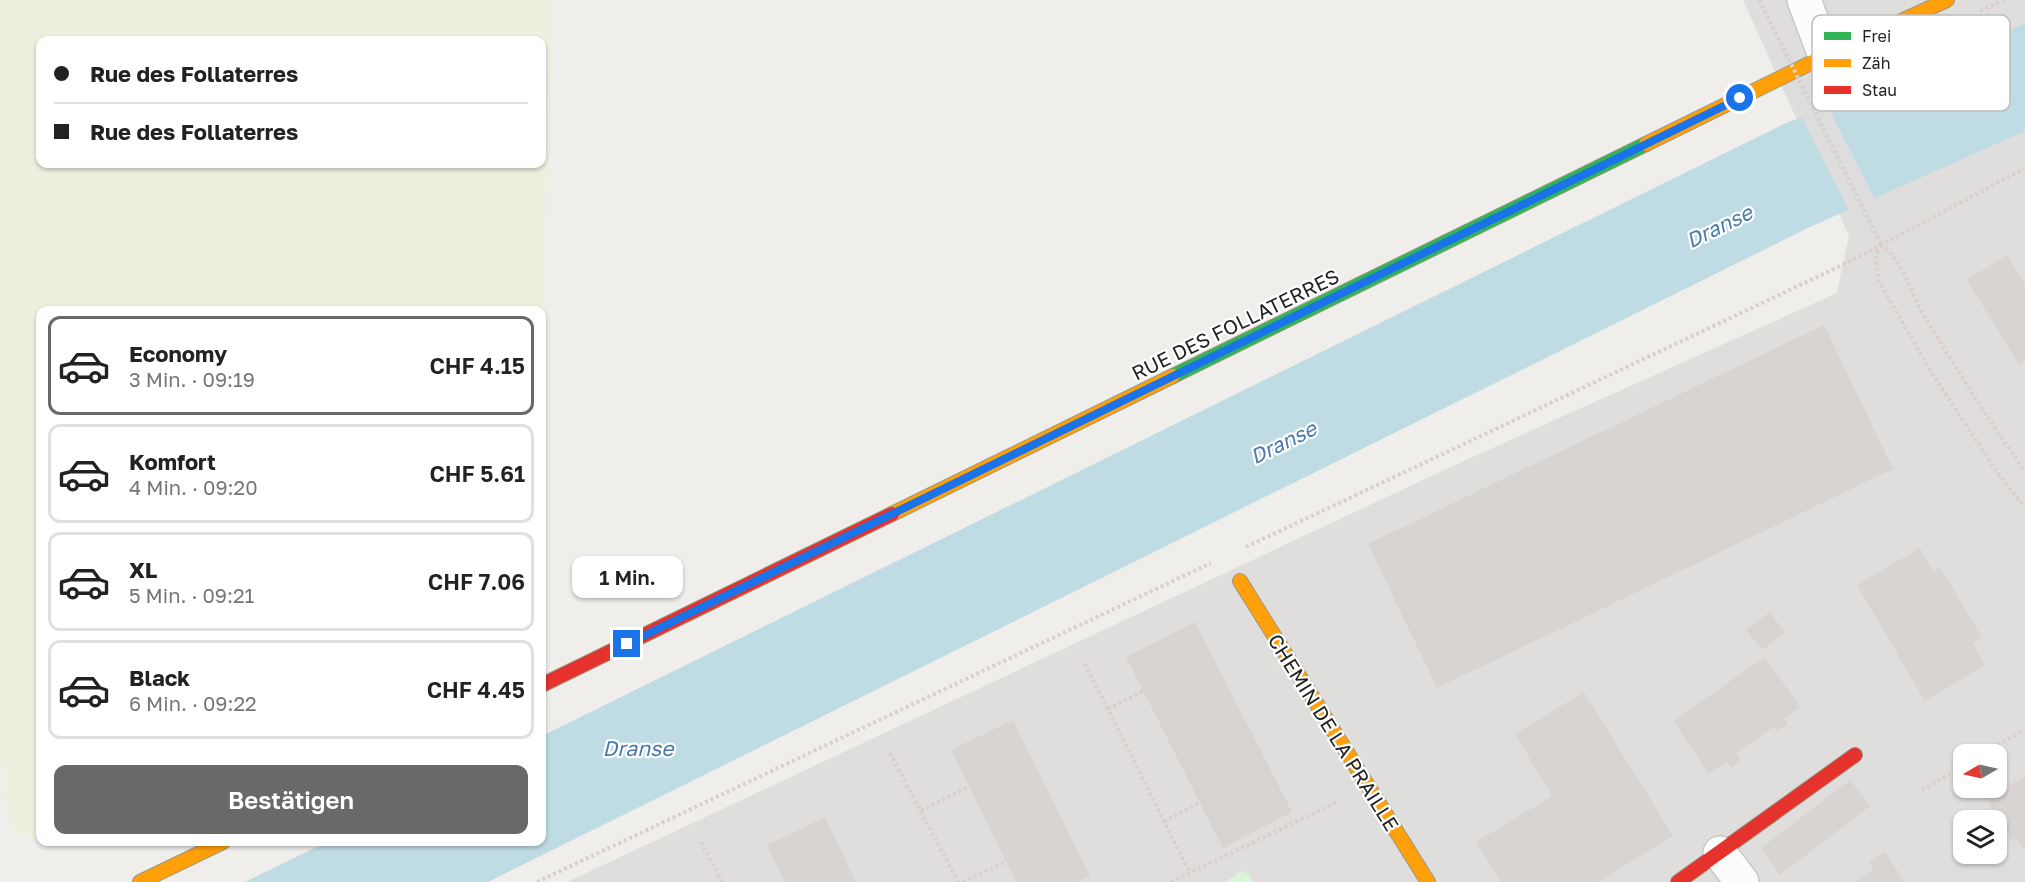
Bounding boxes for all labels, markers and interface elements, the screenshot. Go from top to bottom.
legend [1812,15,2010,111]
text: Frei [1862,26,1891,46]
text: Zäh [1862,53,1890,73]
text: Rue des Follaterres [90,60,298,87]
text: Stau [1862,80,1897,100]
route start [1726,84,1753,111]
text: Rue des Follaterres [90,118,298,145]
water label: Dranse [1681,198,1758,253]
street label: RUE DES FOLLATERRES [1127,263,1343,385]
icon: car [57,339,111,393]
text: Economy [129,340,227,367]
text: CHF 4.15 [429,352,525,379]
text: 3 Min. · 09:19 [129,367,255,391]
water label: Dranse [1245,414,1322,469]
icon: car [57,447,111,501]
text: Komfort [129,448,216,475]
text: CHF 5.61 [429,460,525,487]
text: 4 Min. · 09:20 [129,475,258,499]
icon: car [57,555,111,609]
text: XL [129,556,157,583]
callout: 1 Min. [572,557,682,599]
text: 1 Min. [599,565,656,589]
text: CHF 7.06 [428,568,525,595]
text: 5 Min. · 09:21 [129,583,254,607]
street label: CHEMIN DE LA PRAILLE [1263,629,1405,835]
route end [613,630,640,657]
icon: car [57,663,111,717]
text: Black [129,664,190,691]
text: CHF 4.45 [427,676,525,703]
text: 6 Min. · 09:22 [129,691,257,715]
water label: Dranse [603,735,675,761]
north arrow [1953,744,2007,798]
map controls [1953,744,2007,864]
button: Bestätigen [54,765,528,834]
button: layers [1953,810,2007,864]

